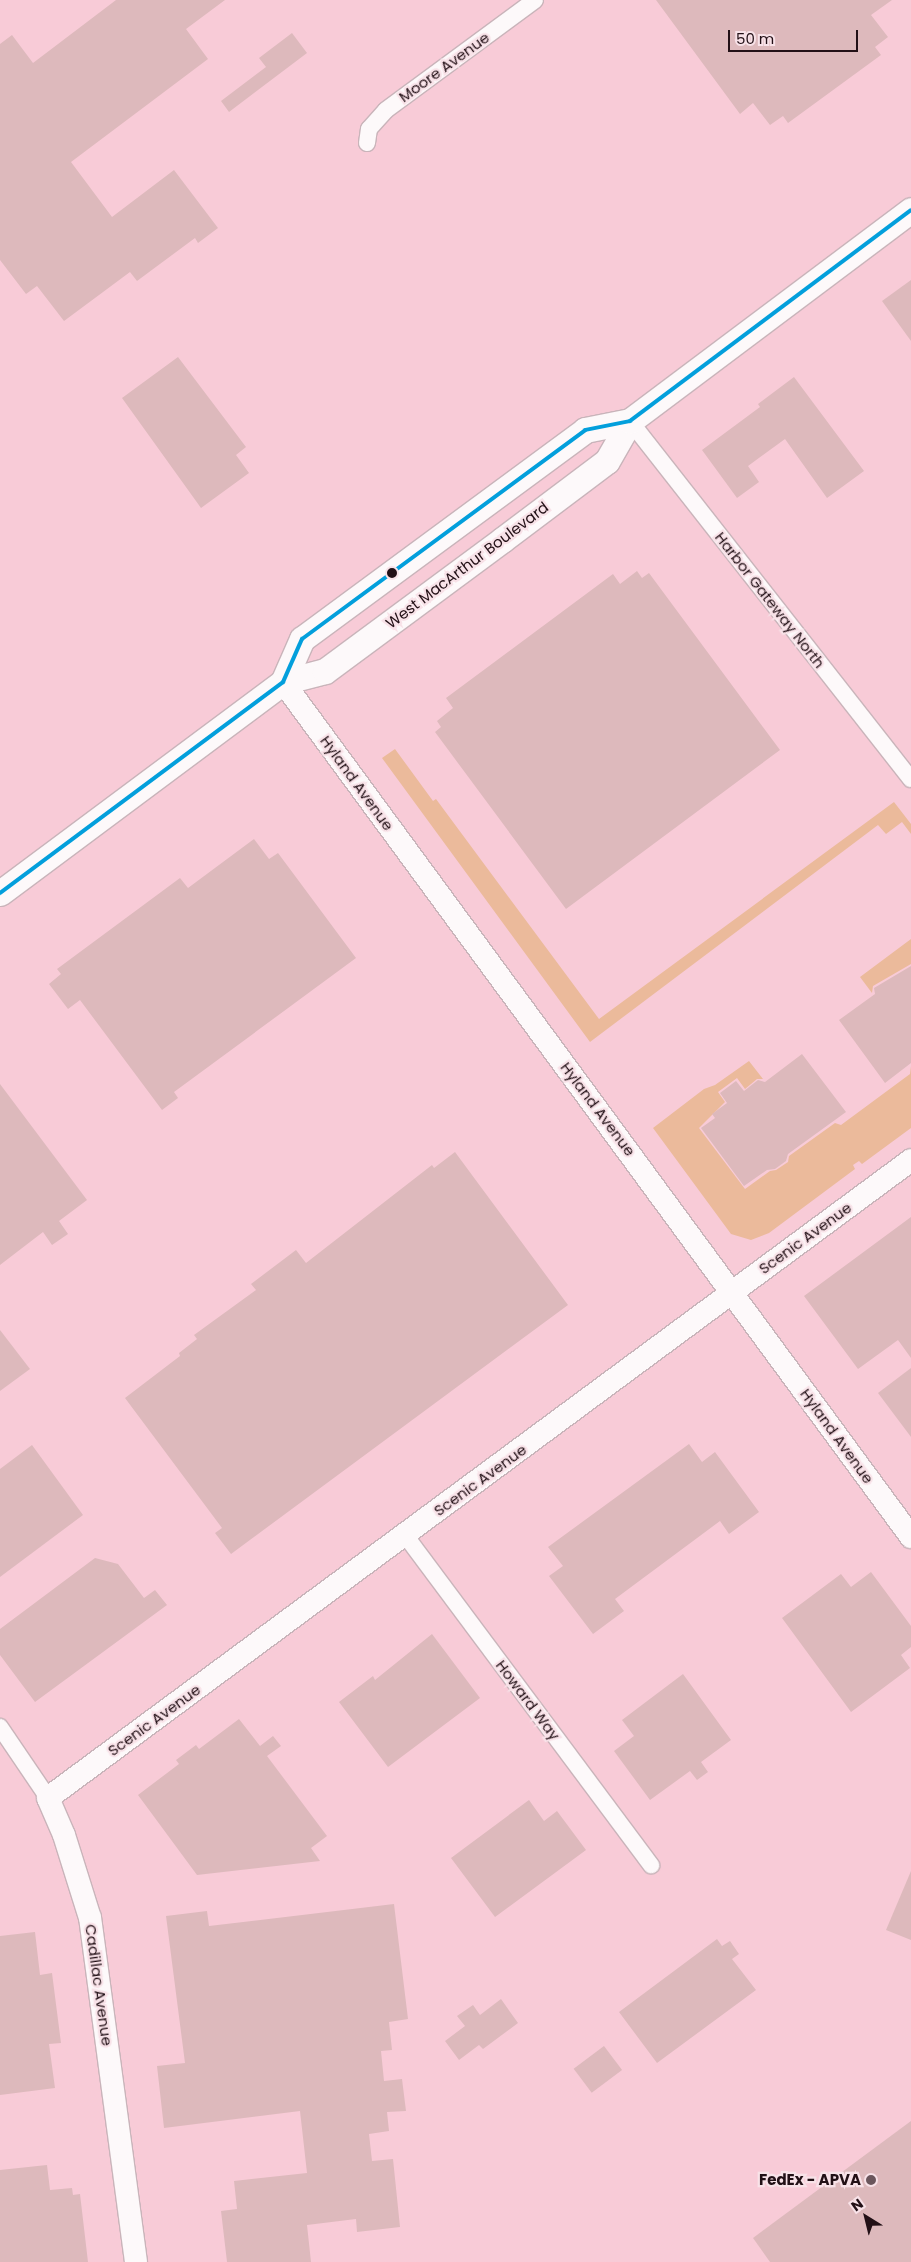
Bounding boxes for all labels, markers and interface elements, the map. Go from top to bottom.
scale bar [731,20,861,52]
street label: Moore Avenue [395,28,493,106]
text: 50 m [736,28,774,49]
street label: West MacArthur Boulevard [382,498,552,632]
street label: Harbor Gateway North [711,528,829,672]
unlabelled marker [387,568,397,578]
street label: Hyland Avenue [317,732,397,834]
street label: Hyland Avenue [557,1059,639,1159]
street label: Scenic Avenue [755,1198,855,1278]
street label: Hyland Avenue [797,1385,877,1487]
street label: Scenic Avenue [430,1440,530,1520]
street label: Howard Way [492,1656,564,1744]
street label: Scenic Avenue [104,1680,204,1760]
street label: Cadillac Avenue [82,1923,116,2047]
place label: FedEx - APVA [759,2171,861,2189]
marker: FedEx - APVA [865,2174,877,2186]
north arrow [841,2192,891,2242]
text: N [847,2194,867,2216]

